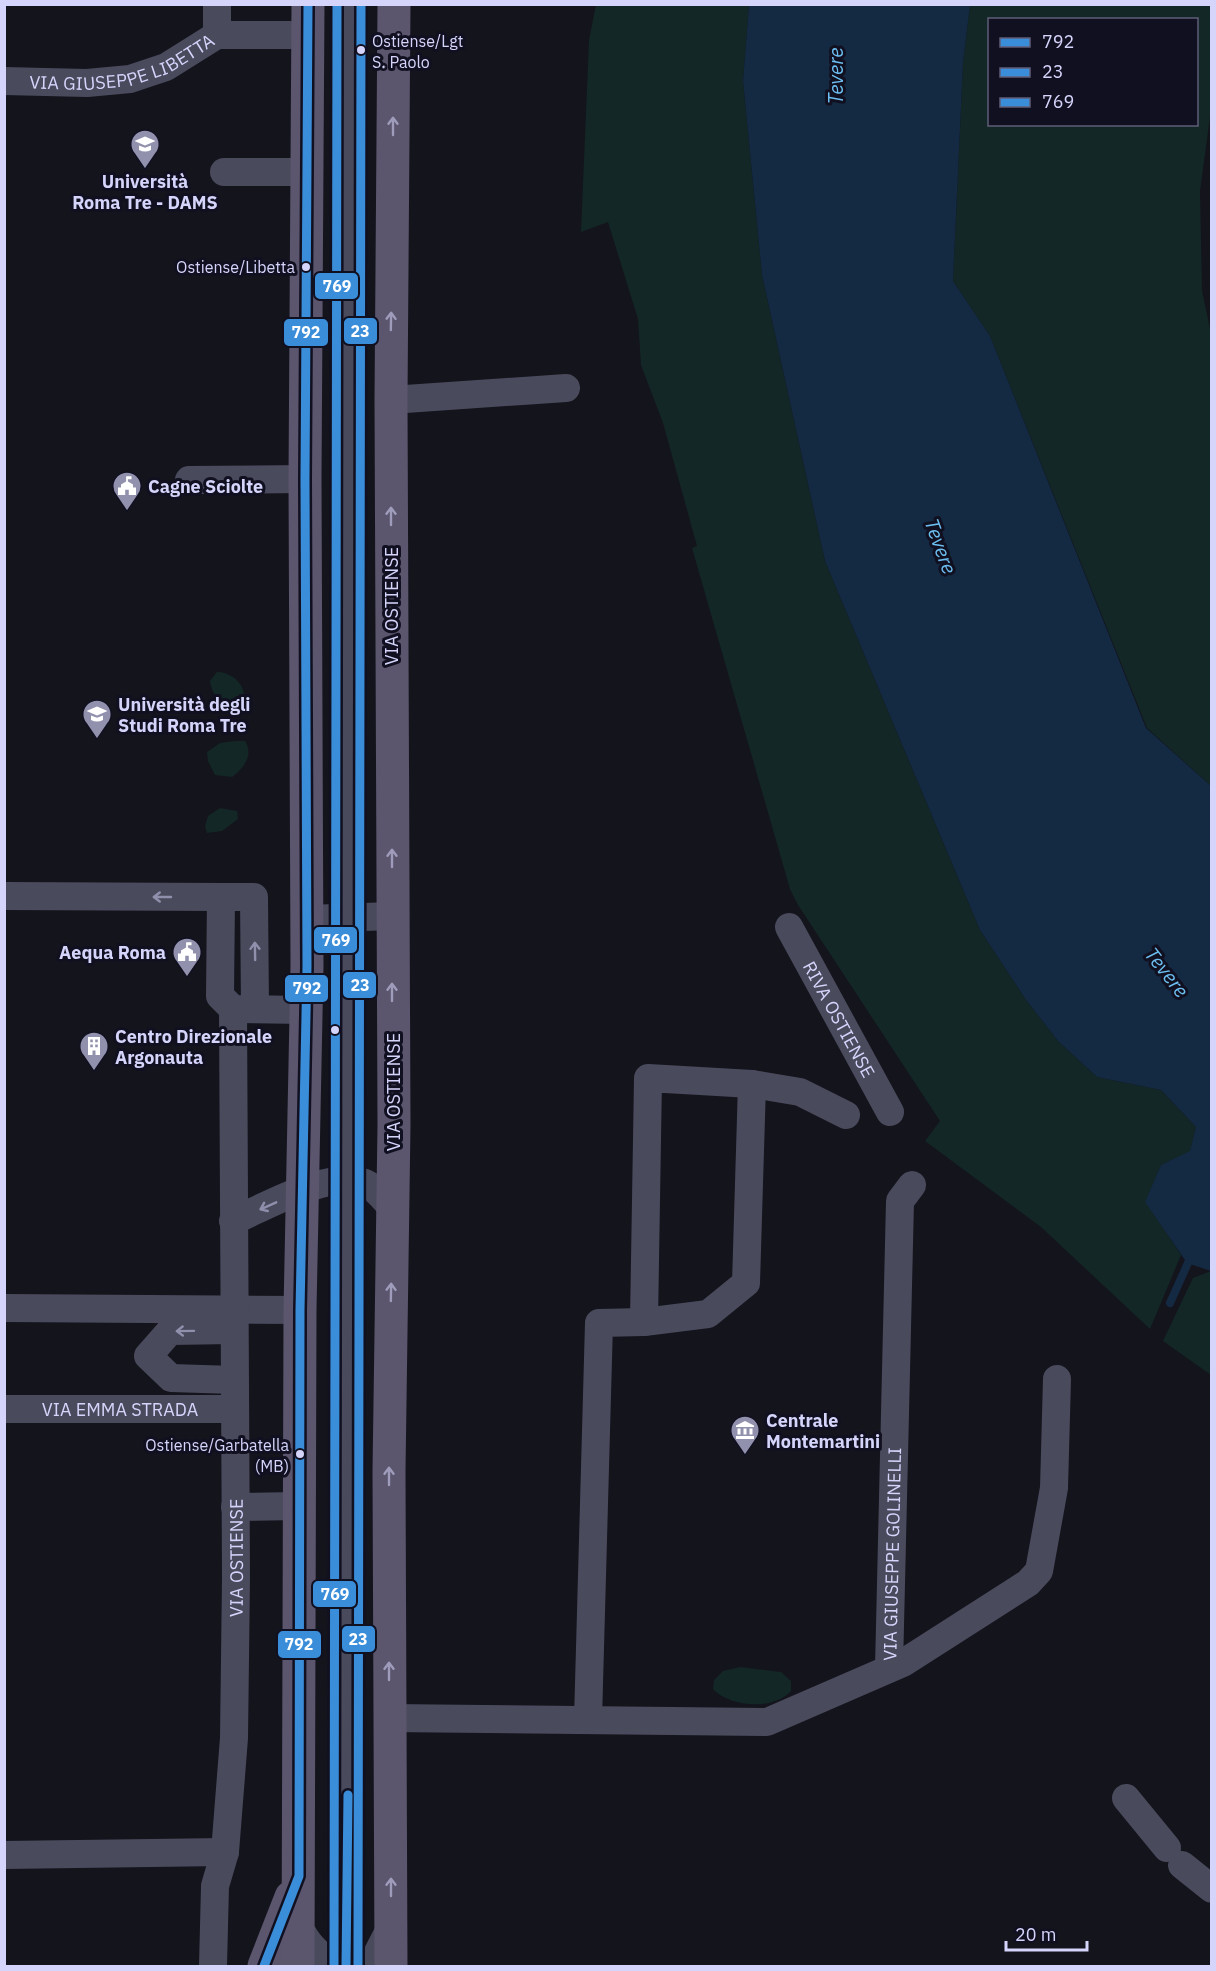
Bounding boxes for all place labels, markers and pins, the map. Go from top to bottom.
place label: Ostiense/Lgt S. Paolo [372,31,463,72]
marker: Ostiense/Lgt S. Paolo [355,44,367,56]
school or university icon: Università Roma Tre - DAMS [129,128,161,170]
place label: Università Roma Tre - DAMS [72,170,218,214]
place label: Ostiense/Libetta [176,257,295,277]
marker: Ostiense/Libetta [300,261,312,273]
public building icon: Cagne Sciolte [111,470,143,512]
place label: Cagne Sciolte [148,475,263,498]
place label: Università degli Studi Roma Tre [118,693,251,737]
school or university icon: Università degli Studi Roma Tre [81,698,113,740]
public building icon: Aequa Roma [171,936,203,978]
place label: Aequa Roma [59,941,166,964]
unlabelled marker [329,1024,341,1036]
place label: Centro Direzionale Argonauta [115,1025,272,1069]
building icon: Centro Direzionale Argonauta [78,1030,110,1072]
place label: Centrale Montemartini [766,1409,880,1453]
museum icon: Centrale Montemartini [729,1414,761,1456]
place label: Ostiense/Garbatella (MB) [145,1435,289,1476]
marker: Ostiense/Garbatella (MB) [294,1448,306,1460]

